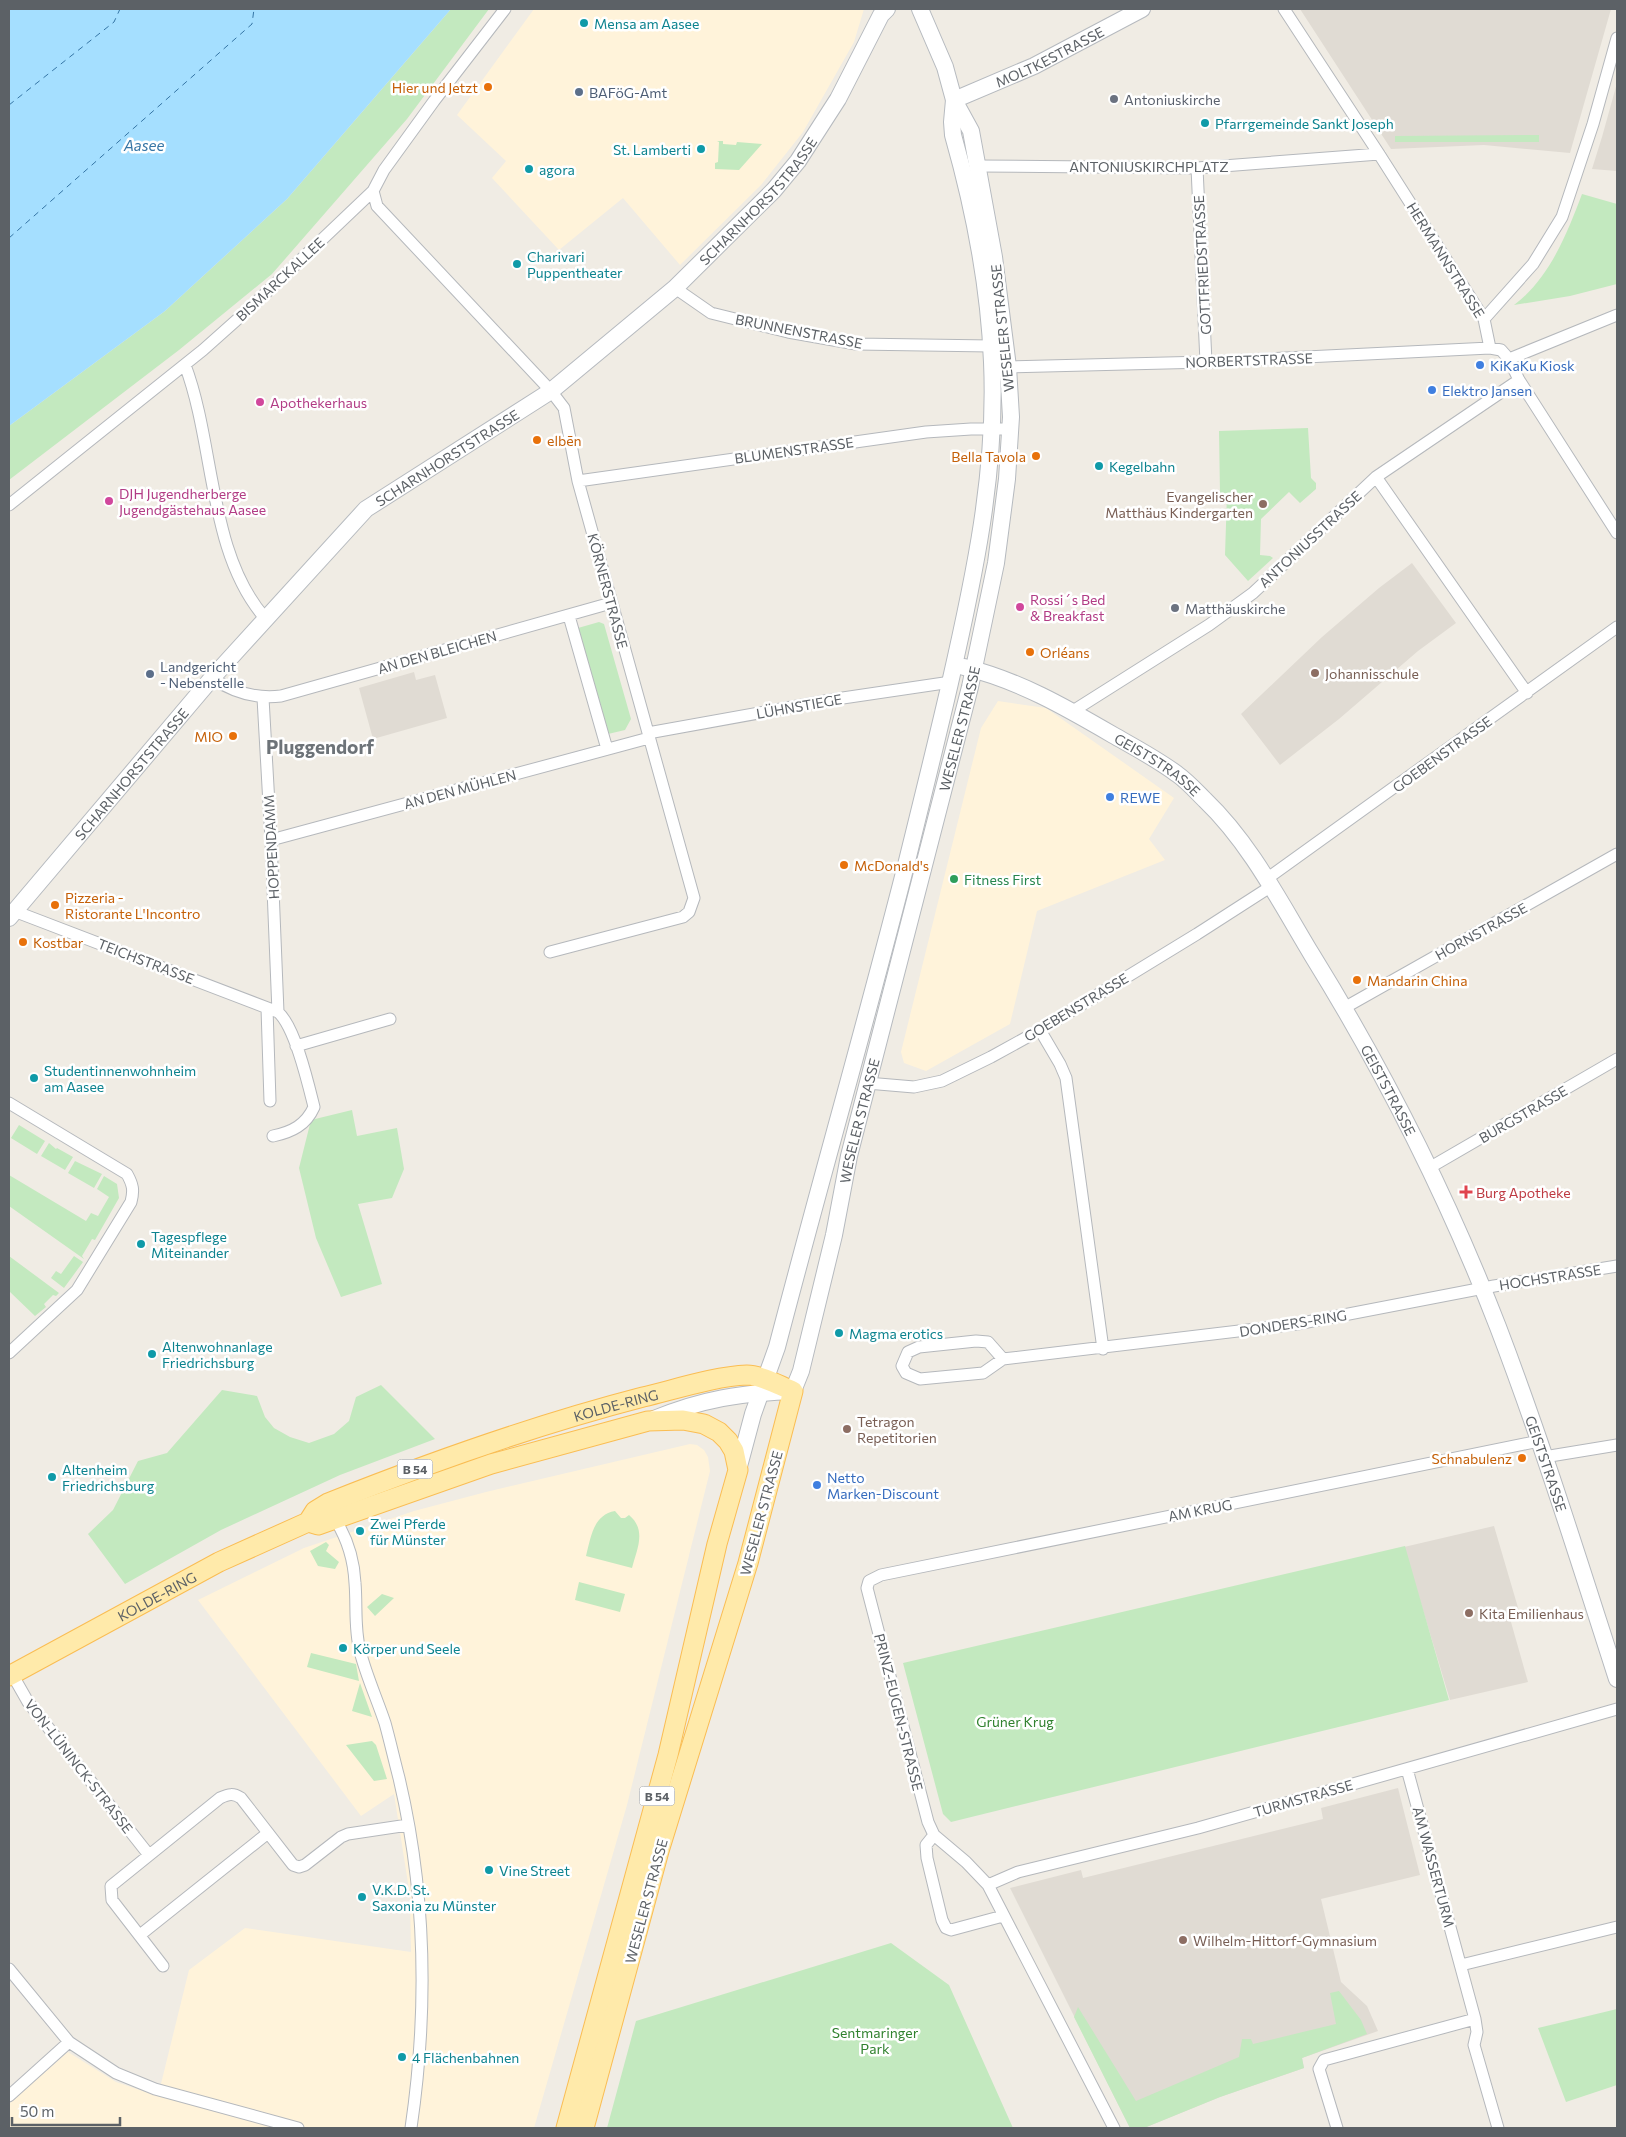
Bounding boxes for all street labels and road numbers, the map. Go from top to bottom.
street label: MOLTKESTRASSE [993,22,1106,90]
street label: SCHARNHORSTSTRASSE [695,134,820,268]
street label: ANTONIUSKIRCHPLATZ [1069,158,1229,175]
street label: GOTTFRIEDSTRASSE [1190,195,1214,335]
street label: HERMANNSTRASSE [1404,199,1488,321]
street label: BISMARCKALLEE [232,234,328,324]
street label: WESELER STRASSE [987,263,1017,393]
street label: BRUNNENSTRASSE [734,310,864,352]
street label: NORBERTSTRASSE [1185,349,1313,371]
street label: SCHARNHORSTSTRASSE [372,405,522,509]
street label: BLUMENSTRASSE [733,433,855,467]
street label: ANTONIUSSTRASSE [1255,487,1365,591]
street label: KÖRNERSTRASSE [584,531,632,651]
street label: AN DEN BLEICHEN [376,627,498,677]
street label: WESELER STRASSE [935,664,983,793]
street label: LÜHNSTIEGE [755,690,843,722]
street label: SCHARNHORSTSTRASSE [71,704,192,843]
street label: GOEBENSTRASSE [1389,712,1495,796]
street label: GEISTSTRASSE [1112,729,1204,799]
street label: AN DEN MÜHLEN [402,766,518,812]
street label: HOPPENDAMM [260,794,282,900]
street label: HORNSTRASSE [1432,899,1530,963]
street label: TEICHSTRASSE [95,935,197,987]
street label: GOEBENSTRASSE [1021,969,1131,1045]
street label: GEISTSTRASSE [1358,1042,1420,1138]
street label: WESELER STRASSE [835,1056,882,1185]
street label: BURGSTRASSE [1476,1082,1570,1146]
street label: HOCHSTRASSE [1498,1261,1602,1293]
street label: DONDERS-RING [1238,1306,1348,1340]
street label: KOLDE-RING [571,1385,660,1424]
street label: GEISTSTRASSE [1523,1413,1571,1514]
street label: WESELER STRASSE [736,1449,786,1577]
road number: B 54 [398,1460,432,1478]
street label: AM KRUG [1167,1495,1233,1525]
street label: KOLDE-RING [114,1568,199,1624]
street label: PRINZ-EUGEN-STRASSE [871,1632,927,1792]
street label: VON-LÜNINCK-STRASSE [21,1696,137,1836]
street label: TURMSTRASSE [1251,1776,1355,1820]
road number: B 54 [640,1786,674,1805]
street label: AM WASSERTURM [1410,1805,1458,1929]
street label: WESELER STRASSE [621,1837,671,1965]

